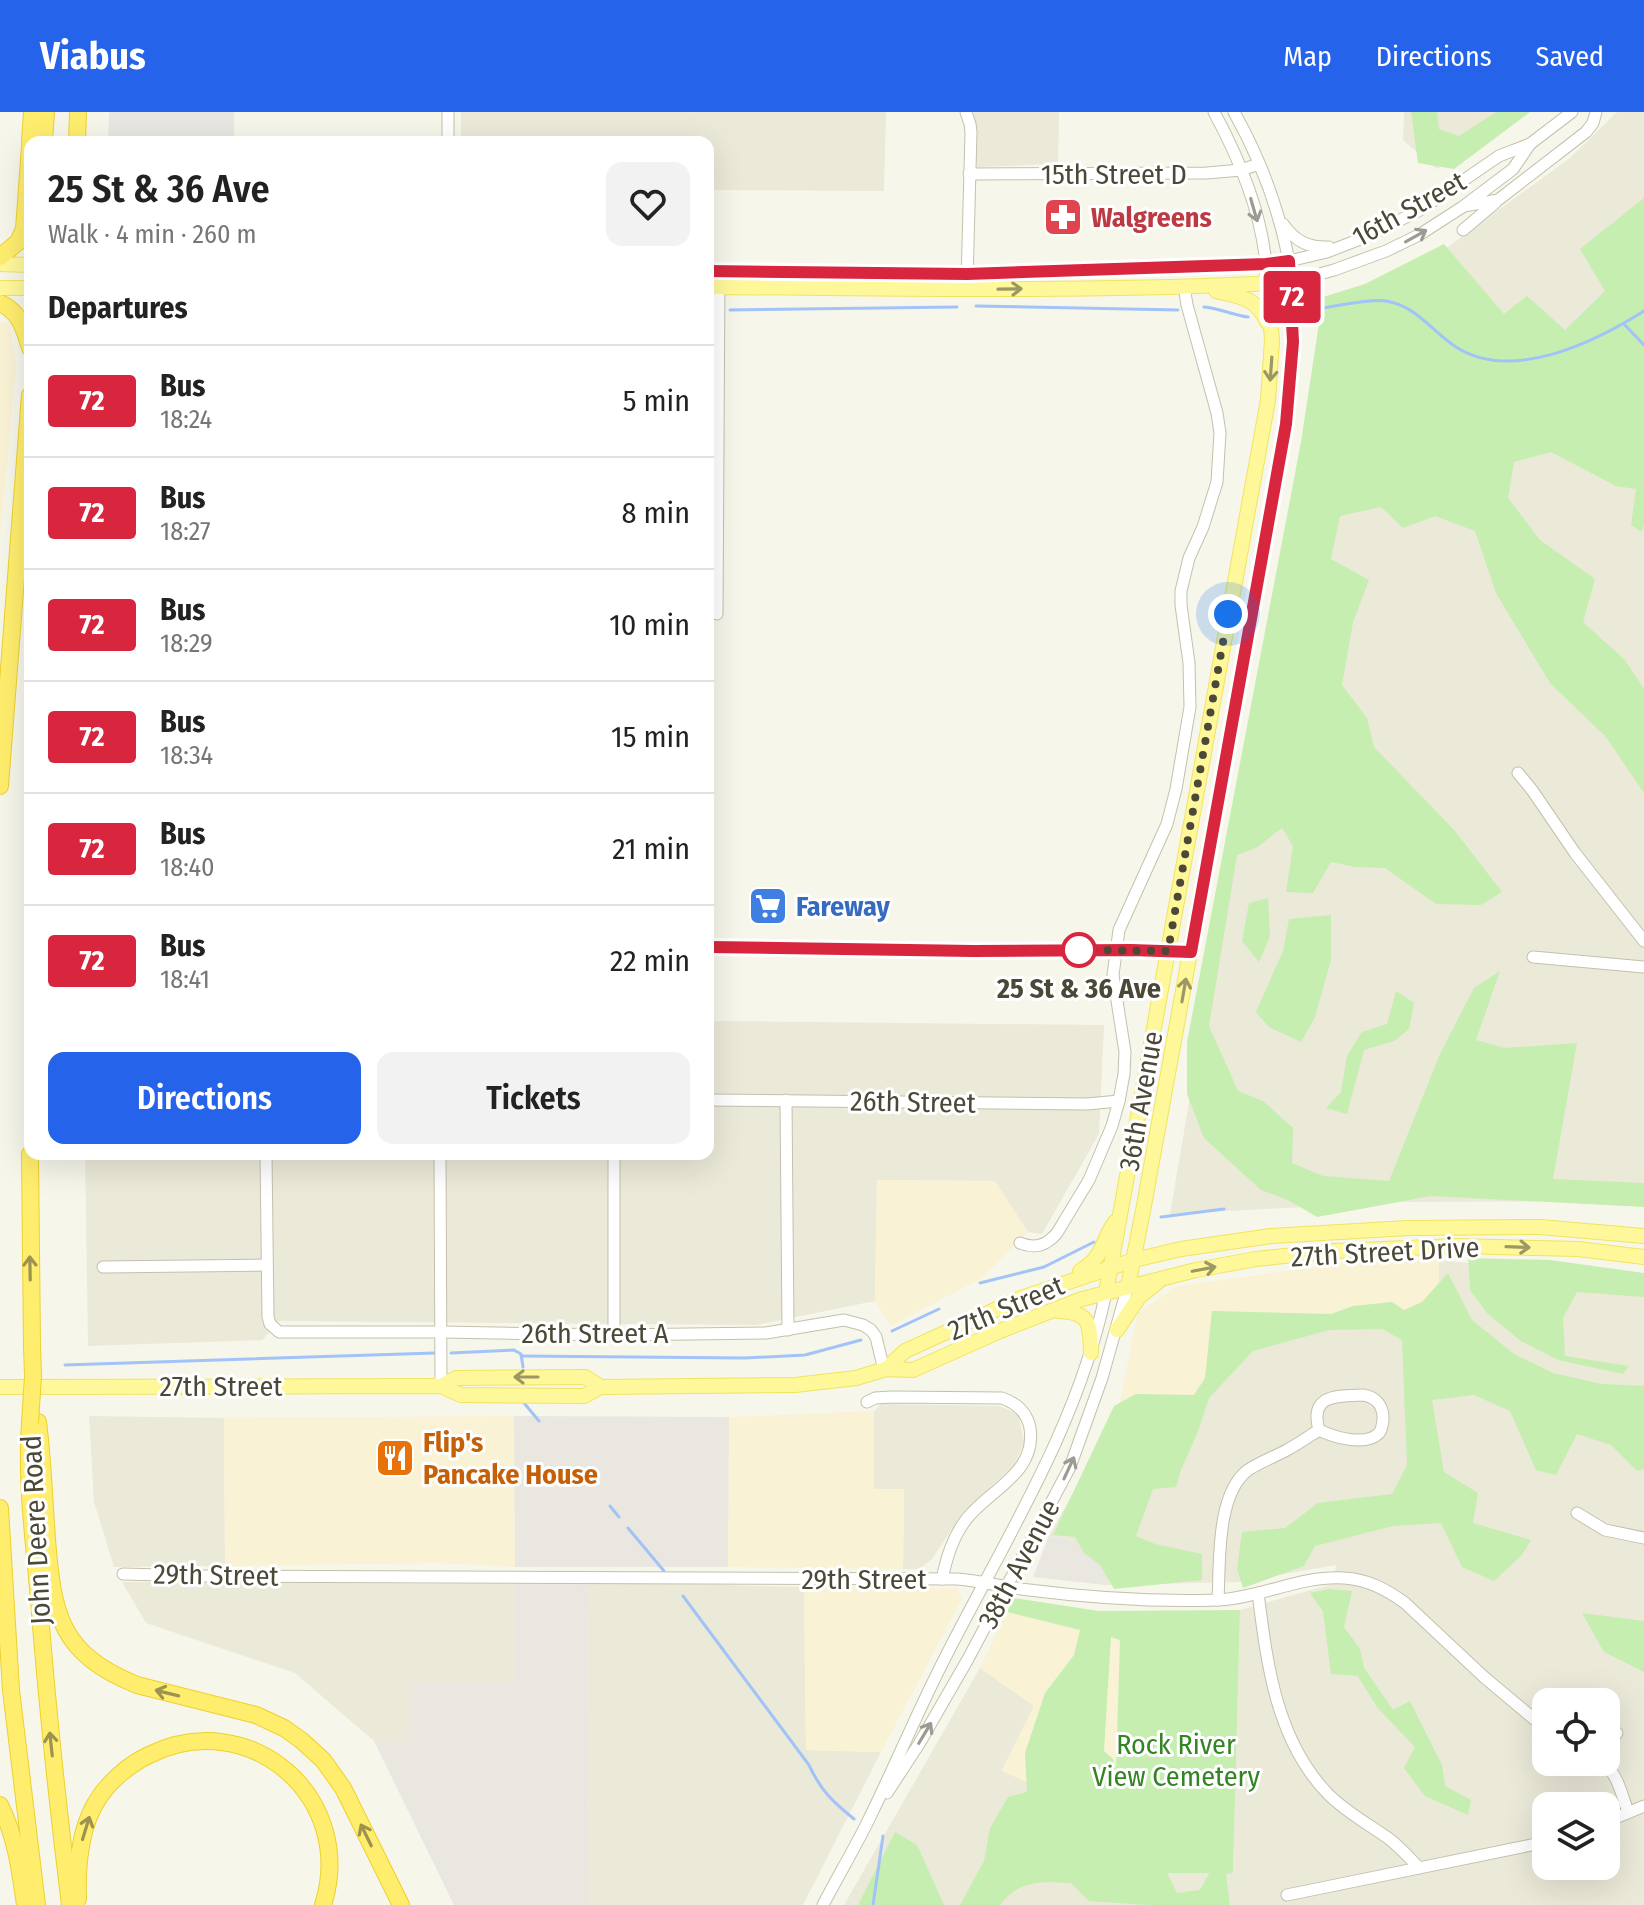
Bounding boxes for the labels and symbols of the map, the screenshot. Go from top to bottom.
street label: 15th Street D [1041,158,1187,191]
street label: 16th Street [1347,164,1472,254]
pharmacy icon: Walgreens [1042,196,1084,238]
one-way arrow [1247,196,1262,222]
place label: Walgreens [1091,201,1212,234]
one-way arrow [1404,228,1427,244]
line badge: 72 [1256,271,1328,323]
one-way arrow [996,281,1023,297]
one-way arrow [1263,355,1278,382]
your location [1208,594,1248,634]
supermarket icon: Fareway [747,885,789,927]
place label: Fareway [796,890,891,923]
marker: 25 St & 36 Ave [1062,933,1096,967]
place label: 25 St & 36 Ave [996,972,1161,1005]
one-way arrow [1177,978,1192,1004]
street label: 36th Avenue [1112,1029,1170,1173]
street label: 26th Street [850,1084,977,1120]
street label: 27th Street Drive [1290,1231,1480,1273]
one-way arrow [1504,1239,1531,1255]
one-way arrow [22,1255,38,1282]
one-way arrow [1190,1261,1216,1276]
street label: 27th Street [943,1268,1070,1347]
street label: 26th Street A [522,1317,669,1350]
street label: 27th Street [160,1370,283,1403]
one-way arrow [513,1370,540,1385]
place label: Flip's Pancake House [423,1426,598,1491]
street label: John Deere Road [15,1434,57,1626]
restaurant icon: Flip's Pancake House [374,1437,416,1479]
one-way arrow [1062,1456,1077,1480]
street label: 38th Avenue [971,1494,1067,1634]
street label: 29th Street [153,1557,280,1593]
street label: 29th Street [801,1563,927,1596]
one-way arrow [155,1684,181,1699]
one-way arrow [918,1722,934,1745]
park label: Rock River View Cemetery [1092,1728,1260,1793]
one-way arrow [43,1731,58,1758]
one-way arrow [80,1816,94,1841]
one-way arrow [358,1824,373,1848]

